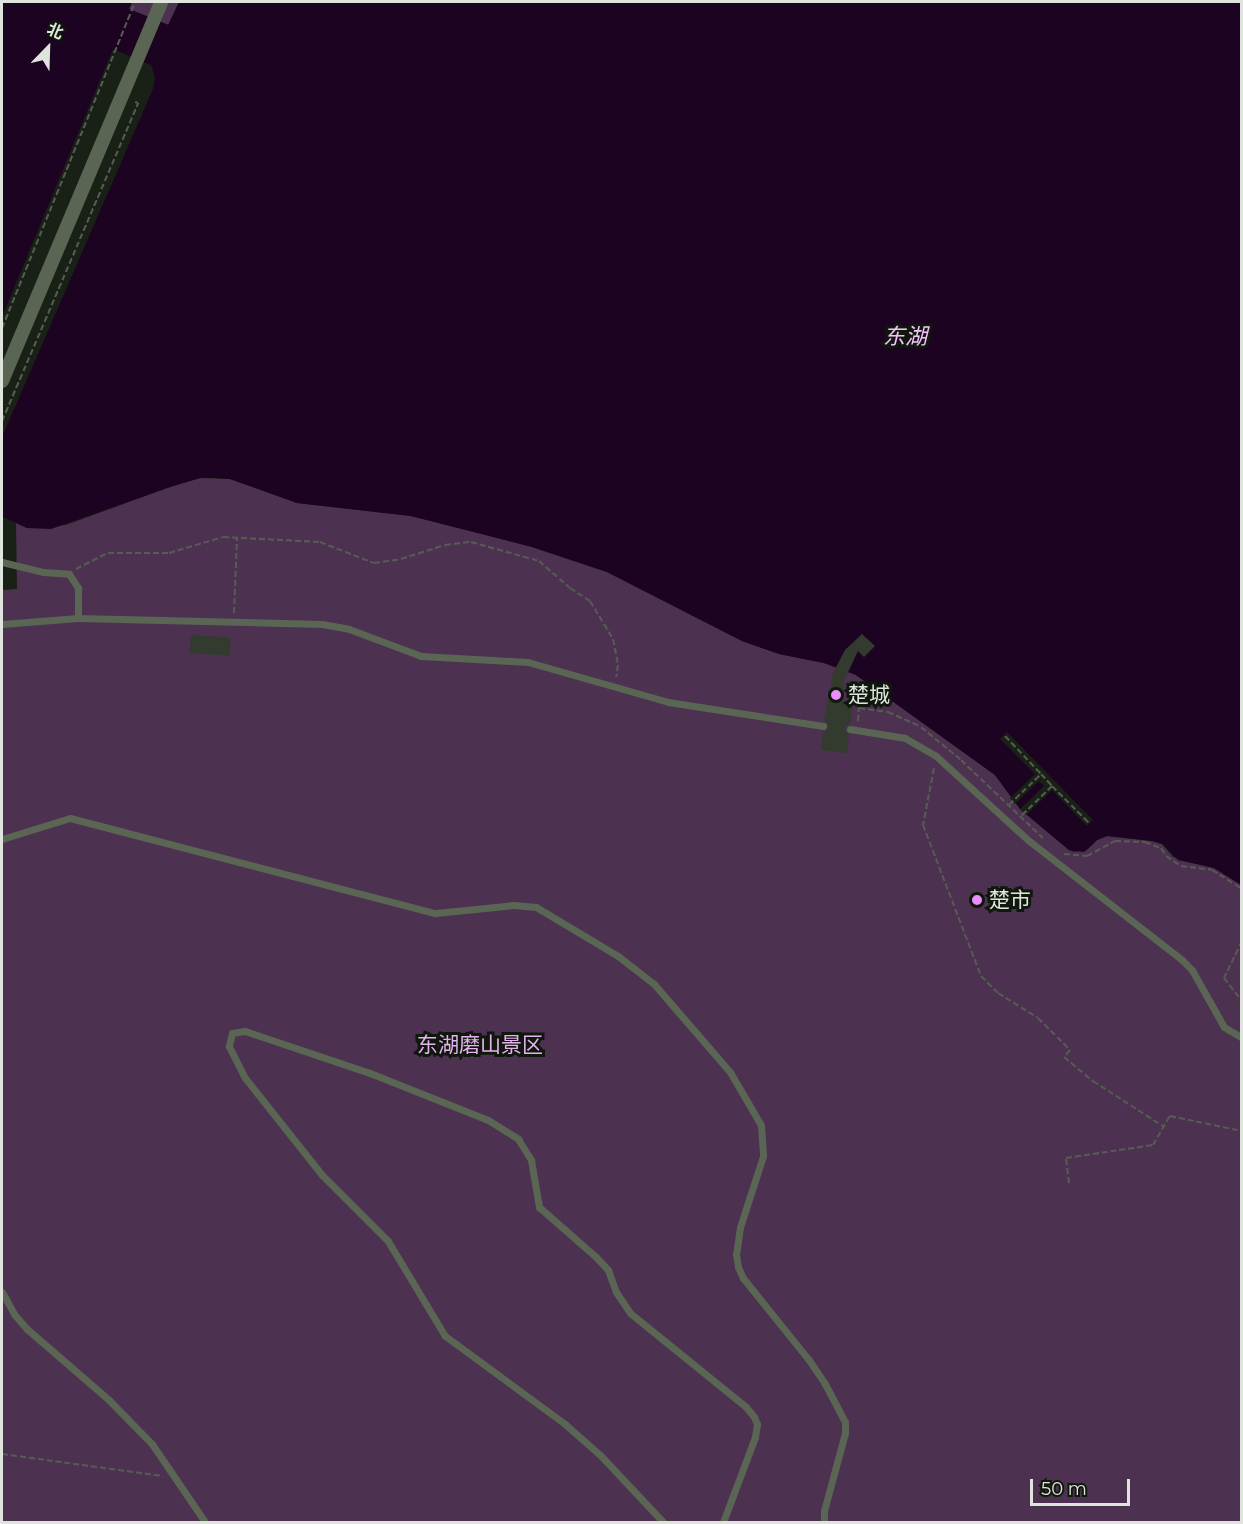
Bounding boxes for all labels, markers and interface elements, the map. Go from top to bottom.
north arrow [18,18,78,78]
text: 北 [44,19,66,43]
water label: 东湖 [883,324,927,350]
place label: 楚城 [848,682,890,708]
marker: 楚城 [829,688,843,702]
place label: 楚市 [989,887,1031,913]
marker: 楚市 [970,893,984,907]
park label: 东湖磨山景区 [417,1032,543,1058]
scale bar [1033,1467,1134,1505]
text: 50 m [1041,1478,1087,1500]

